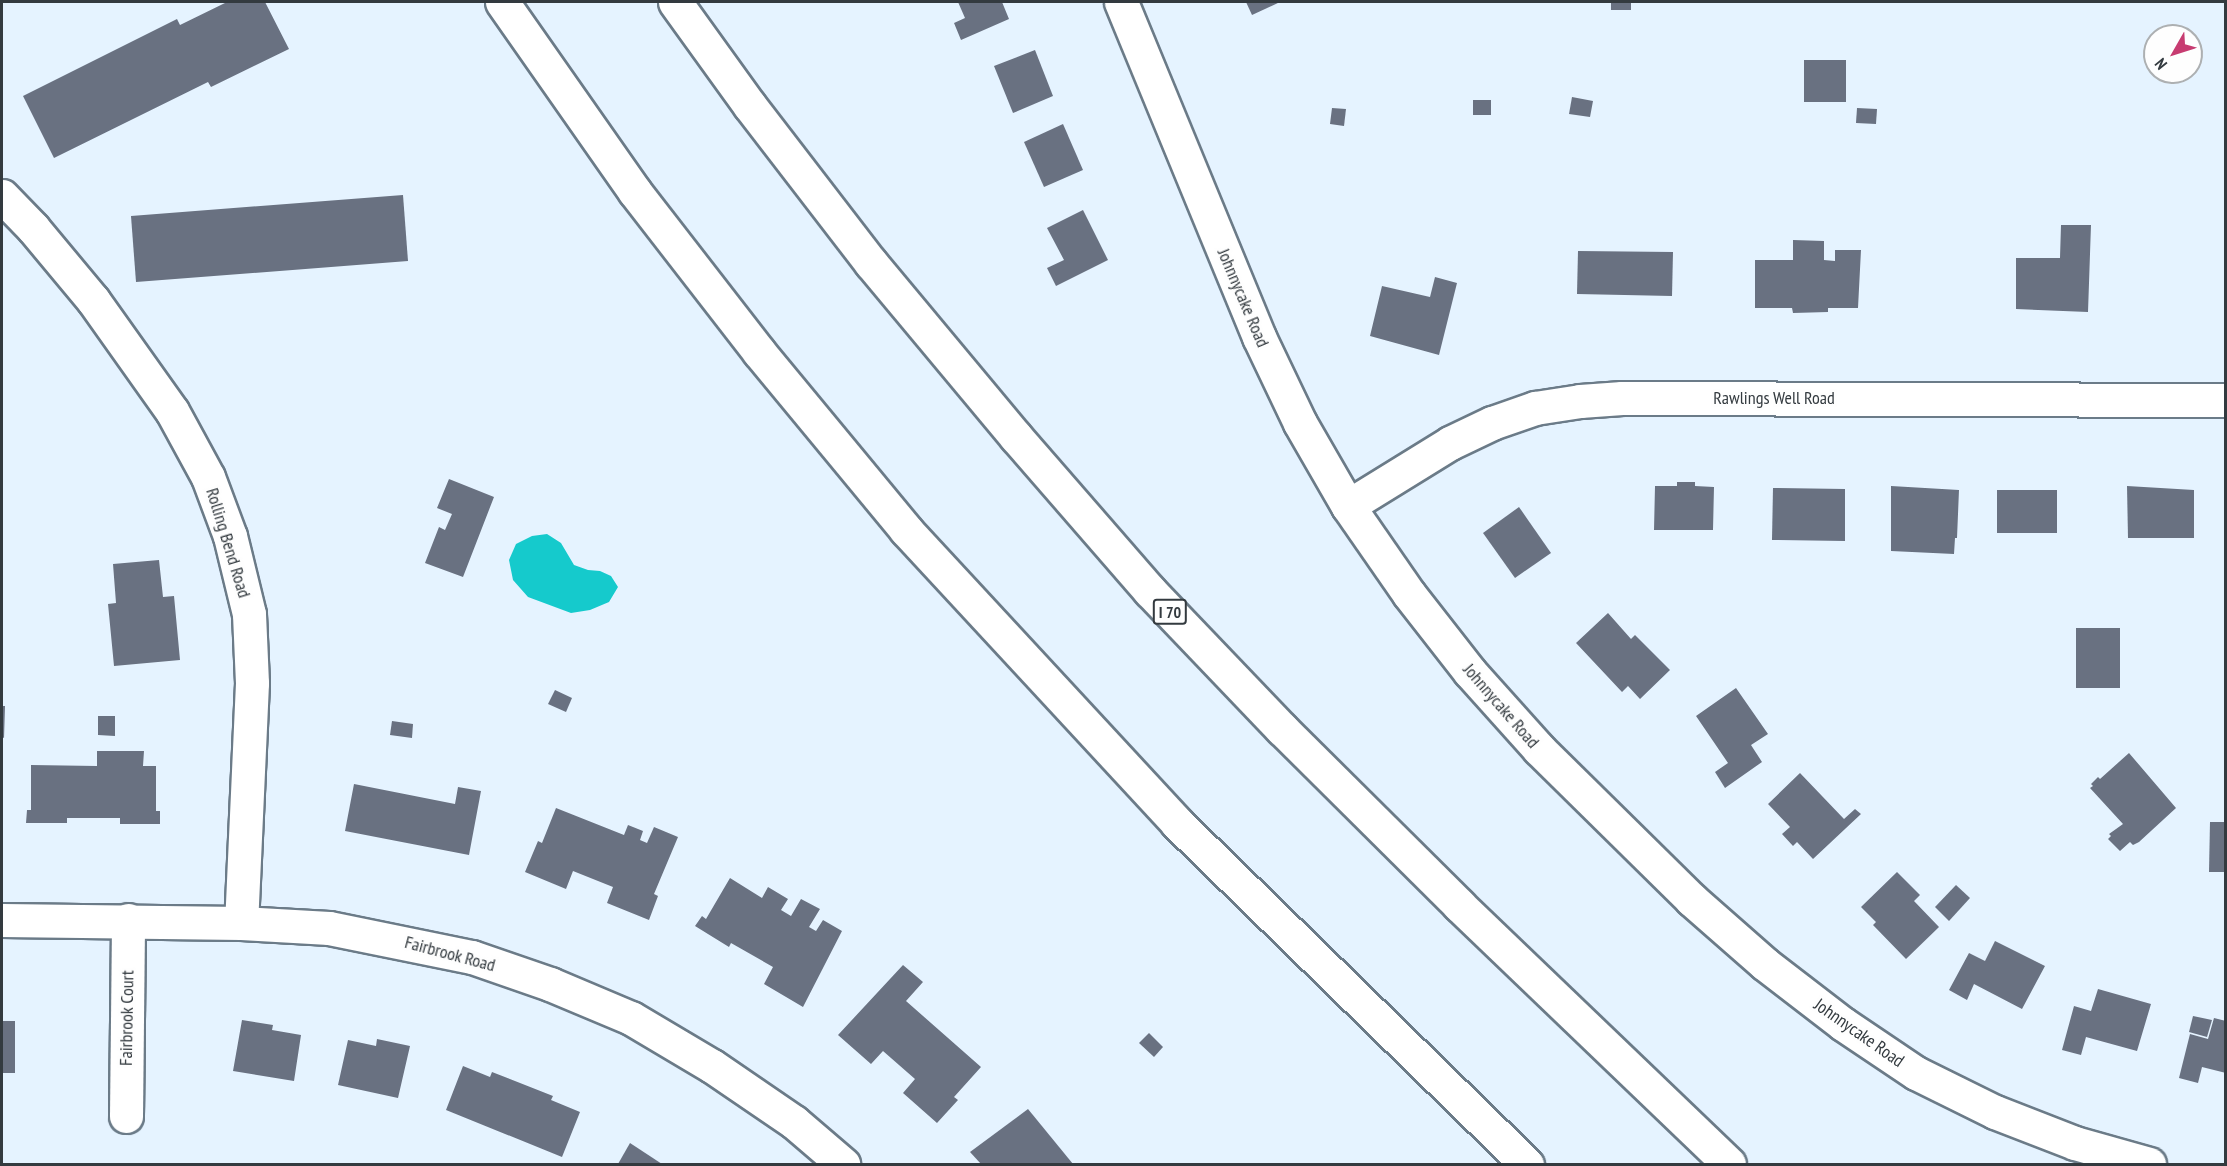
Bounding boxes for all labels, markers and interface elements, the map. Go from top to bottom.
north arrow [2143,24,2203,84]
text: N [2150,54,2171,74]
street label: Johnnycake Road [1213,245,1273,351]
street label: Rawlings Well Road [1713,387,1835,409]
street label: Rolling Bend Road [201,486,255,600]
road number: I 70 [1152,599,1188,625]
street label: Johnnycake Road [1458,659,1544,753]
street label: Fairbrook Road [402,931,498,977]
street label: Fairbrook Court [115,970,139,1066]
street label: Johnnycake Road [1810,994,1908,1072]

